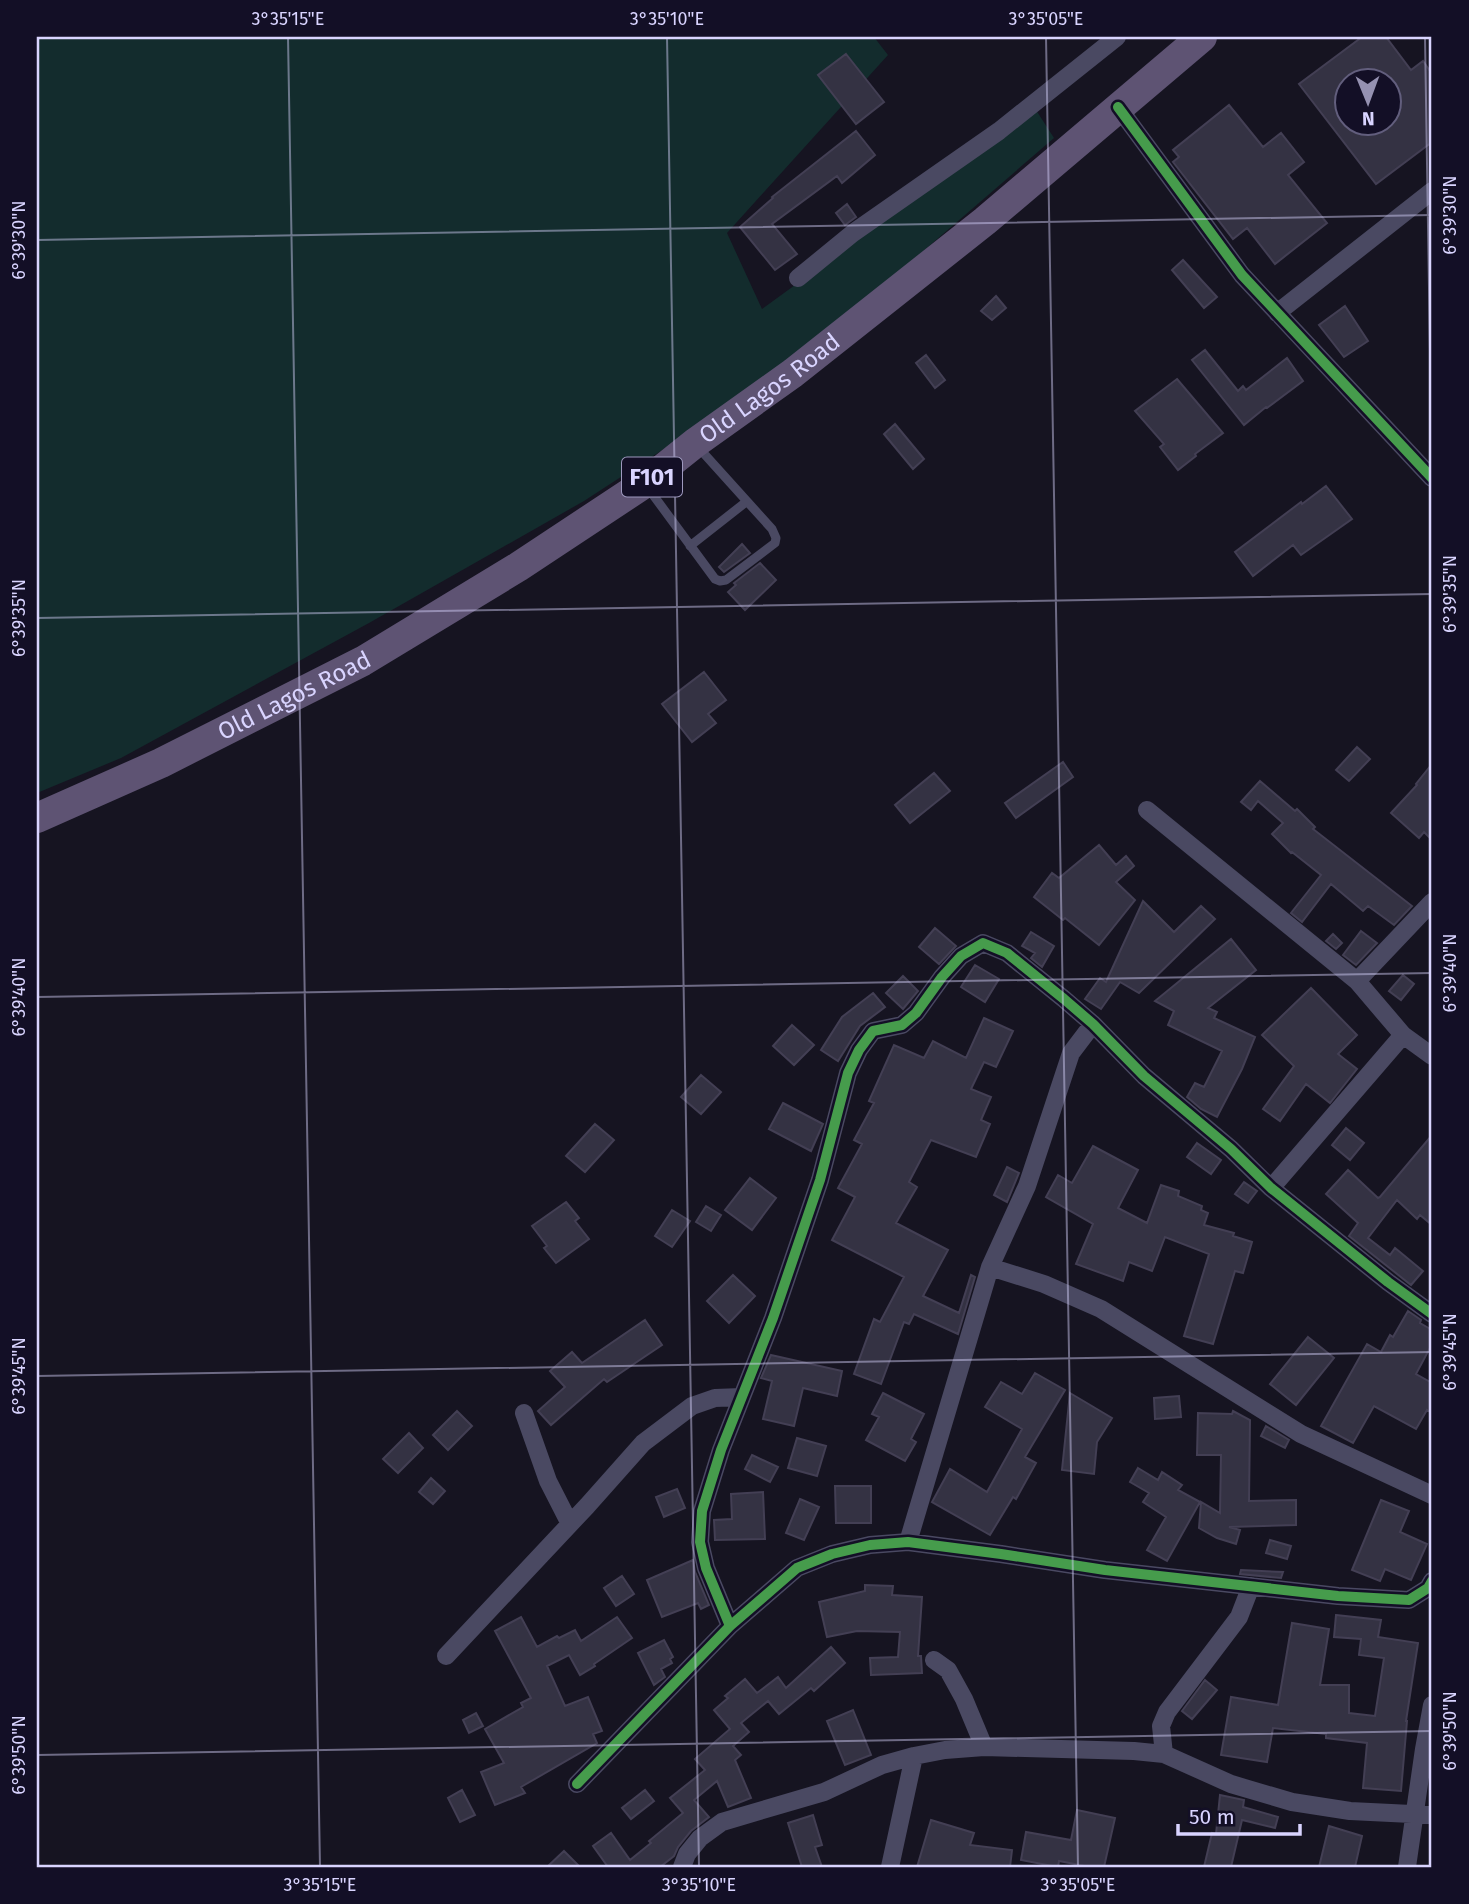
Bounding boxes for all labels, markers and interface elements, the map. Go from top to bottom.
text: 3°35'15"E [252,8,324,30]
text: 3°35'10"E [630,8,704,30]
text: 3°35'05"E [1009,8,1083,30]
north arrow [1332,66,1402,136]
text: N [1362,107,1375,130]
text: 6°39'30"N [1439,175,1461,255]
text: 6°39'30"N [8,200,30,280]
street label: Old Lagos Road [694,327,846,449]
road number: F101 [622,457,682,496]
text: 6°39'35"N [1439,555,1461,633]
text: 6°39'35"N [8,579,30,657]
street label: Old Lagos Road [213,645,376,746]
text: 6°39'40"N [1439,933,1461,1013]
text: 6°39'40"N [8,957,30,1037]
text: 6°39'45"N [1439,1313,1461,1391]
text: 6°39'45"N [8,1337,30,1415]
text: 6°39'50"N [1439,1691,1461,1771]
text: 6°39'50"N [8,1715,30,1795]
scale bar [1178,1792,1301,1836]
text: 50 m [1189,1804,1235,1830]
text: 3°35'15"E [284,1874,356,1896]
text: 3°35'10"E [662,1874,736,1896]
text: 3°35'05"E [1041,1874,1115,1896]

